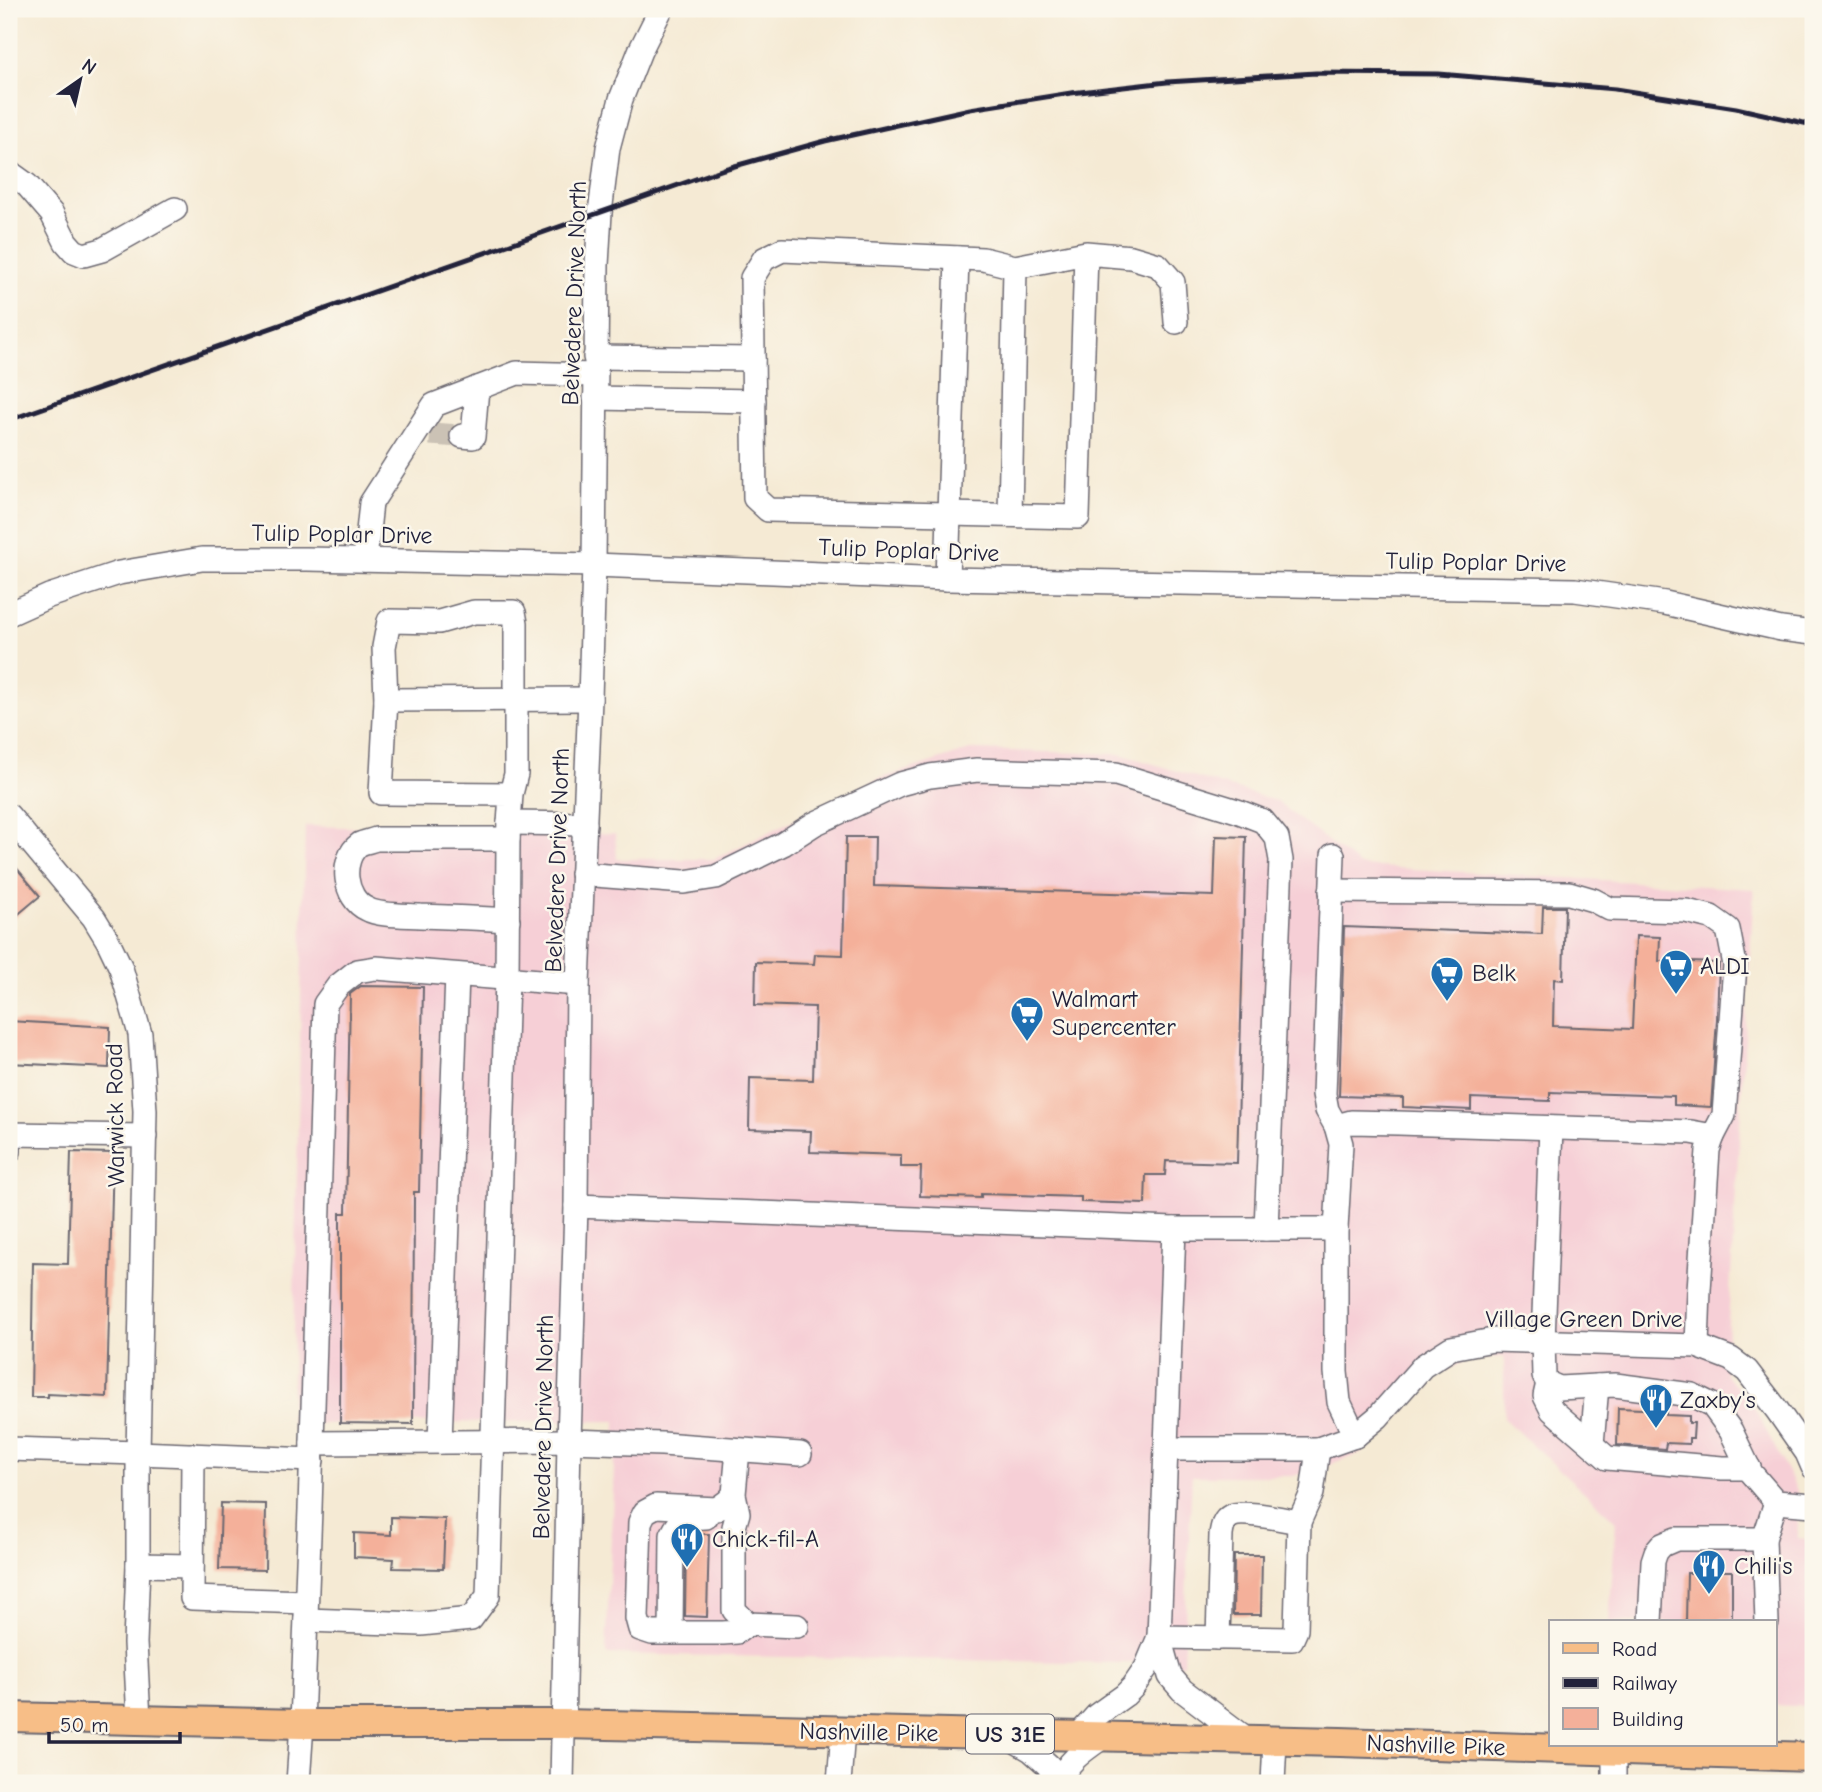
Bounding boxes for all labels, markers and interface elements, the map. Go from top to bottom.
north arrow [46,46,116,116]
text: N [78,54,100,79]
street label: Belvedere Drive North [556,180,592,406]
street label: Tulip Poplar Drive [251,518,433,550]
street label: Tulip Poplar Drive [818,533,1000,567]
street label: Tulip Poplar Drive [1385,546,1567,578]
street label: Belvedere Drive North [539,747,575,973]
supermarket icon: ALDI [1657,947,1695,996]
place label: ALDI [1700,952,1750,980]
supermarket icon: Belk [1428,954,1466,1003]
place label: Belk [1472,959,1516,987]
place label: Walmart Supercenter [1052,985,1176,1041]
supermarket icon: Walmart Supercenter [1008,994,1046,1043]
street label: Warwick Road [100,1043,130,1187]
street label: Village Green Drive [1485,1305,1683,1333]
street label: Belvedere Drive North [527,1314,559,1540]
restaurant icon: Zaxby's [1637,1381,1675,1430]
place label: Zaxby's [1680,1386,1756,1414]
restaurant icon: Chick-fil-A [668,1520,706,1569]
place label: Chick-fil-A [712,1525,819,1553]
restaurant icon: Chili's [1690,1547,1728,1596]
place label: Chili's [1734,1552,1792,1580]
legend [1549,1620,1776,1746]
text: Road [1612,1637,1657,1661]
text: Railway [1612,1671,1677,1695]
scale bar [49,1701,180,1745]
text: Building [1612,1707,1684,1731]
text: 50 m [60,1713,109,1737]
road number: US 31E [966,1714,1054,1754]
street label: Nashville Pike [799,1717,939,1747]
street label: Nashville Pike [1366,1729,1506,1761]

